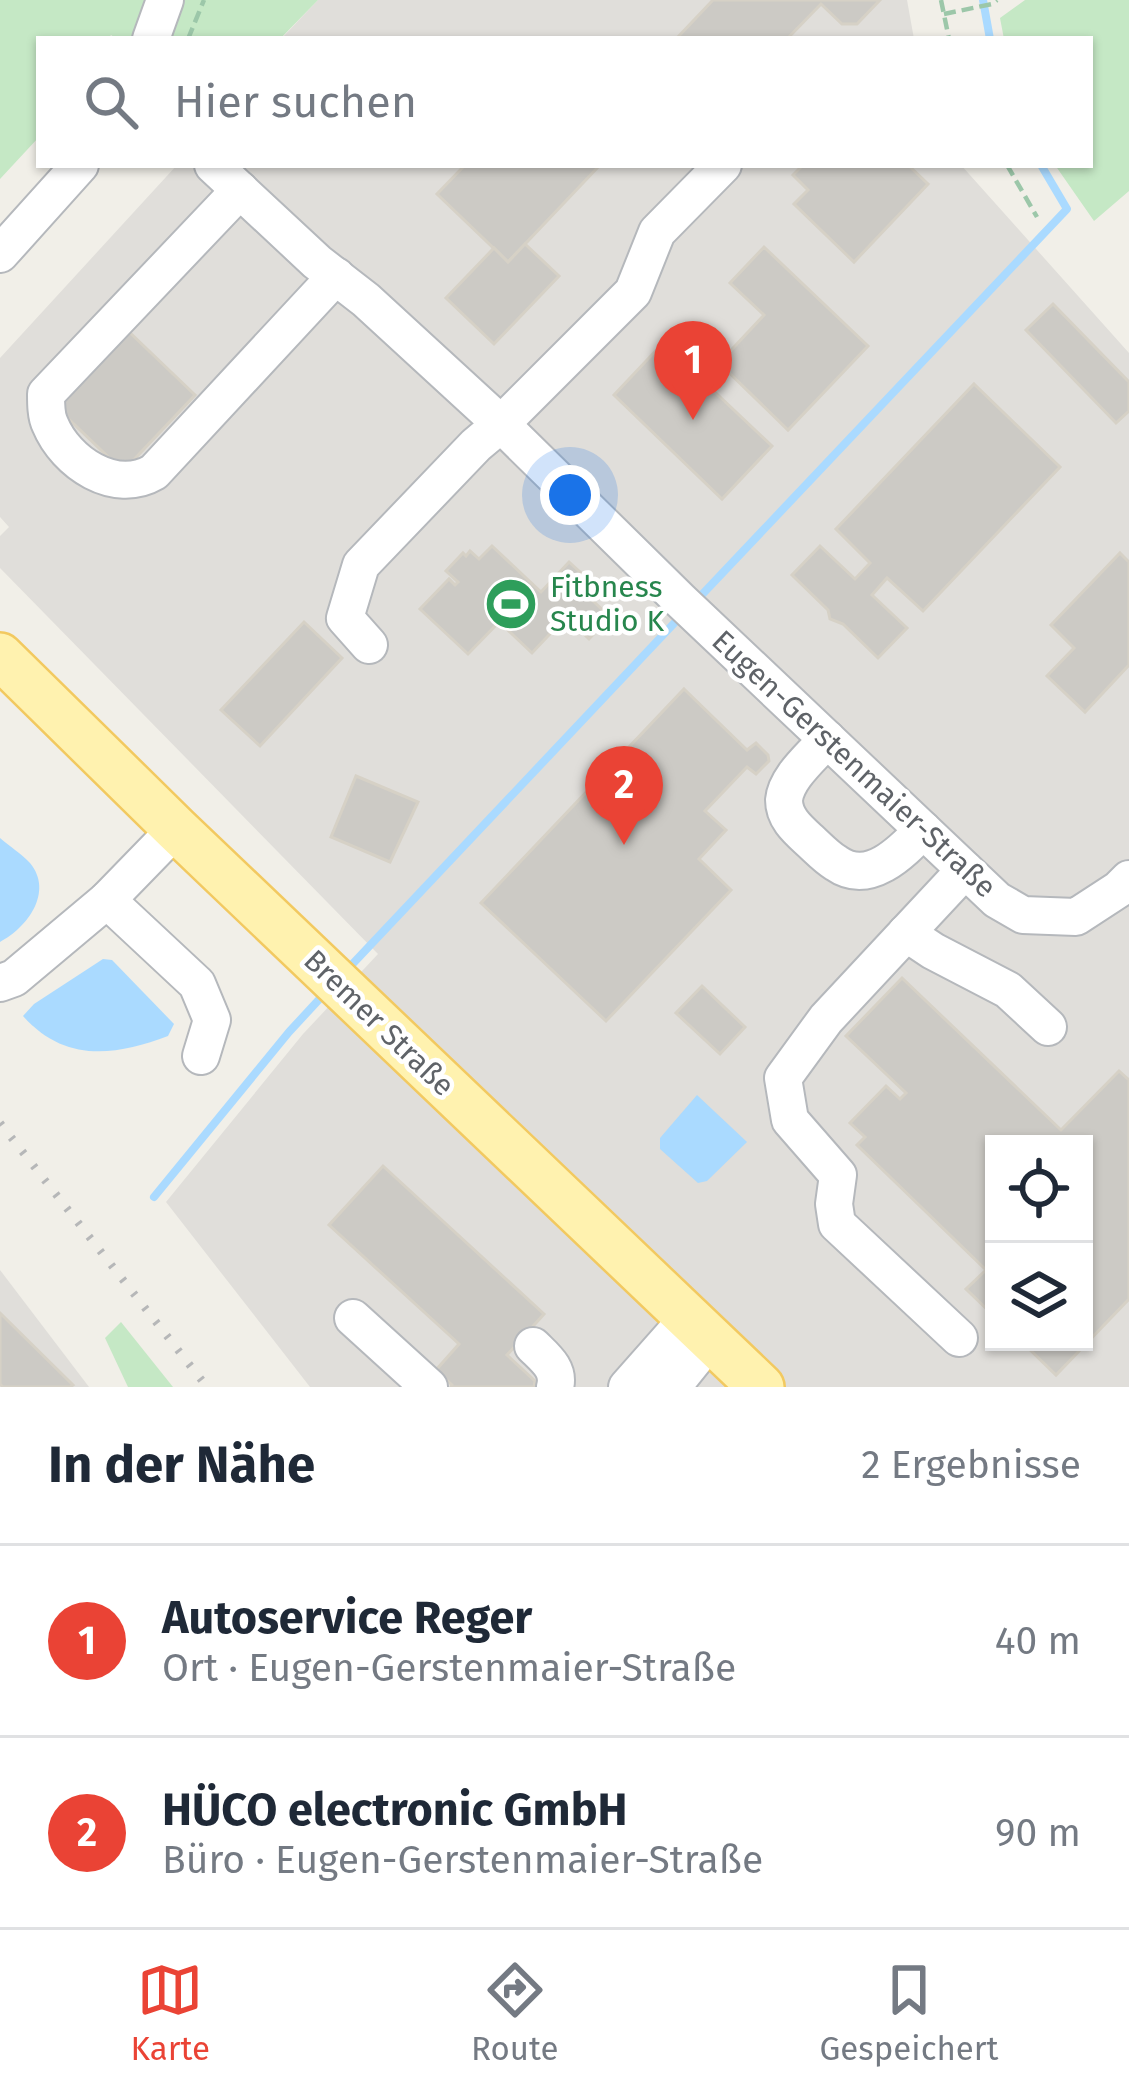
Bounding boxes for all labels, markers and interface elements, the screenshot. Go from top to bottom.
search box [36,36,1093,168]
icon: search [78,69,144,135]
text: Hier suchen [174,75,417,129]
pin: 1 [654,321,732,420]
your location [540,465,600,525]
place label: Fitbness Studio K [550,569,665,639]
sports icon: Fitbness Studio K [483,576,539,632]
street label: Eugen-Gerstenmaier-Straße [704,623,1004,905]
pin: 2 [585,746,663,845]
street label: Bremer Straße [296,942,462,1104]
map controls [985,1135,1093,1351]
button: locate [985,1135,1093,1243]
button: layers [985,1243,1093,1351]
text: In der Nähe [48,1434,315,1496]
text: 2 Ergebnisse [861,1442,1081,1488]
text: Autoservice Reger [162,1591,532,1645]
text: 1 [78,1618,96,1664]
text: 40 m [995,1618,1081,1664]
text: Ort · Eugen-Gerstenmaier-Straße [162,1645,736,1691]
text: HÜCO electronic GmbH [162,1783,627,1837]
text: 2 [77,1810,97,1856]
text: 90 m [995,1810,1081,1856]
text: Büro · Eugen-Gerstenmaier-Straße [162,1837,763,1883]
tab: Karte [131,1957,210,2069]
tab: Route [471,1957,558,2069]
tab: Gespeichert [820,1957,998,2069]

